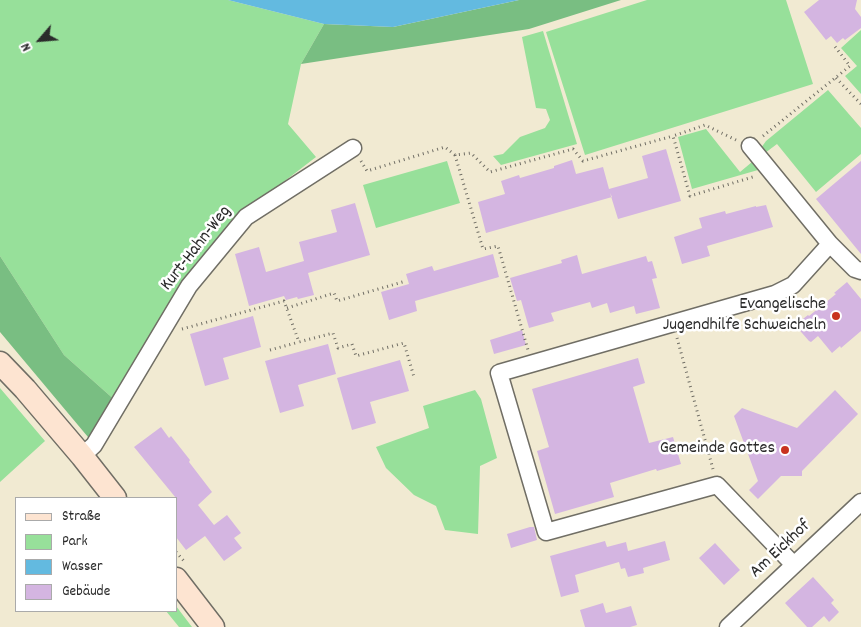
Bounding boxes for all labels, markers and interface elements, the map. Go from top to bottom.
north arrow [15,15,65,65]
text: N [16,39,37,54]
street label: Kurt-Hahn-Weg [157,202,237,296]
place label: Evangelische Jugendhilfe Schweicheln [663,295,826,338]
marker: Evangelische Jugendhilfe Schweicheln [830,310,842,322]
place label: Gemeinde Gottes [660,439,775,461]
marker: Gemeinde Gottes [779,444,791,456]
legend [15,497,178,612]
text: Straße [62,506,100,528]
street label: Am Eickhof [746,517,816,583]
text: Park [62,531,88,553]
text: Wasser [62,556,102,578]
text: Gebäude [62,581,110,603]

